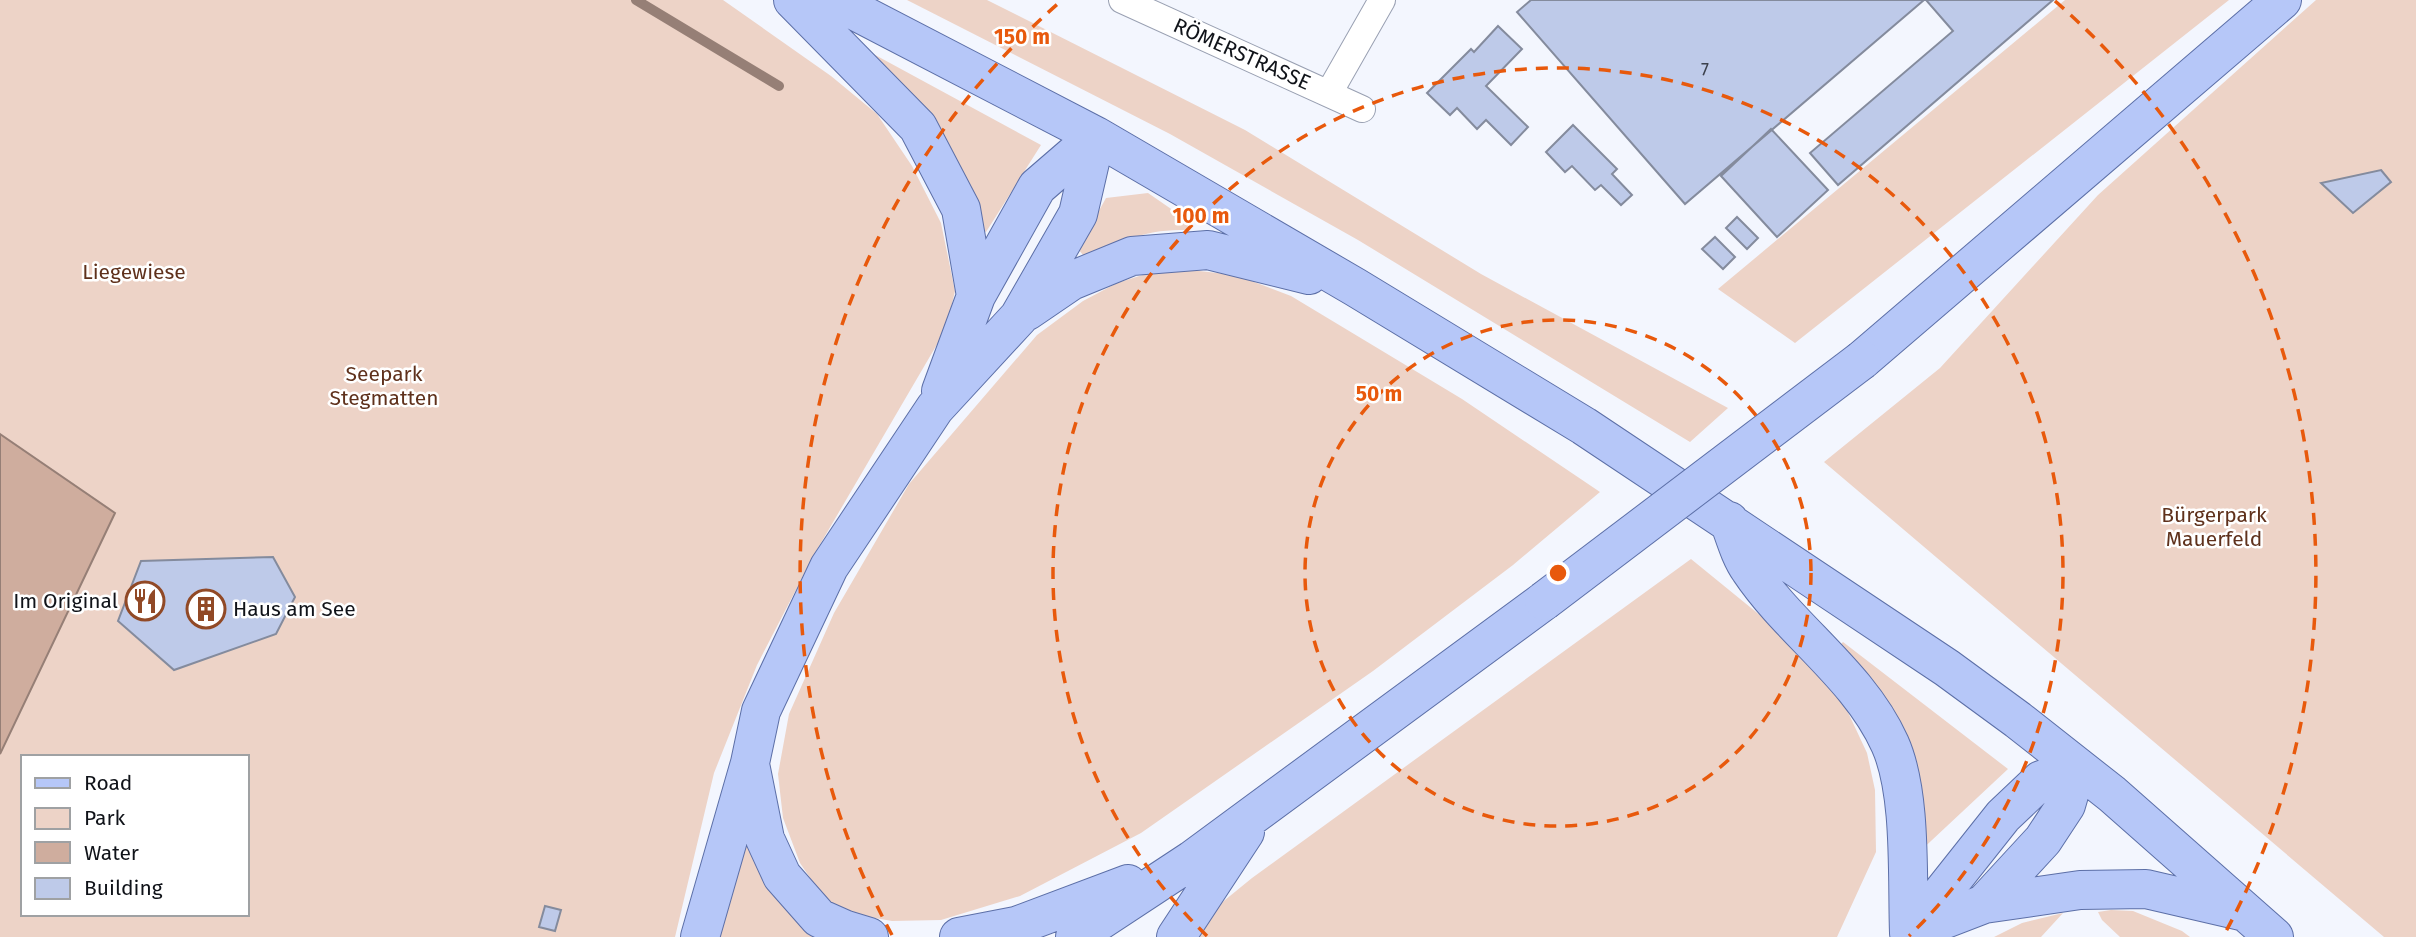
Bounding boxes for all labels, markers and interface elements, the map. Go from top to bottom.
street label: RÖMERSTRASSE [1169,12,1315,96]
text: 150 m [994,24,1050,50]
house number: 7 [1701,59,1709,81]
text: 100 m [1172,203,1230,229]
park label: Liegewiese [82,259,186,285]
park label: Seepark Stegmatten [329,361,439,411]
text: 50 m [1356,381,1402,407]
park label: Bürgerpark Mauerfeld [2161,502,2267,552]
centre of rings [1546,561,1570,585]
restaurant icon: Im Original [124,580,166,622]
place label: Im Original [13,588,118,614]
building icon: Haus am See [185,588,227,630]
place label: Haus am See [233,596,356,622]
legend [21,755,248,916]
text: Road [84,770,132,796]
text: Park [84,805,126,831]
text: Water [84,840,139,866]
text: Building [84,875,163,901]

